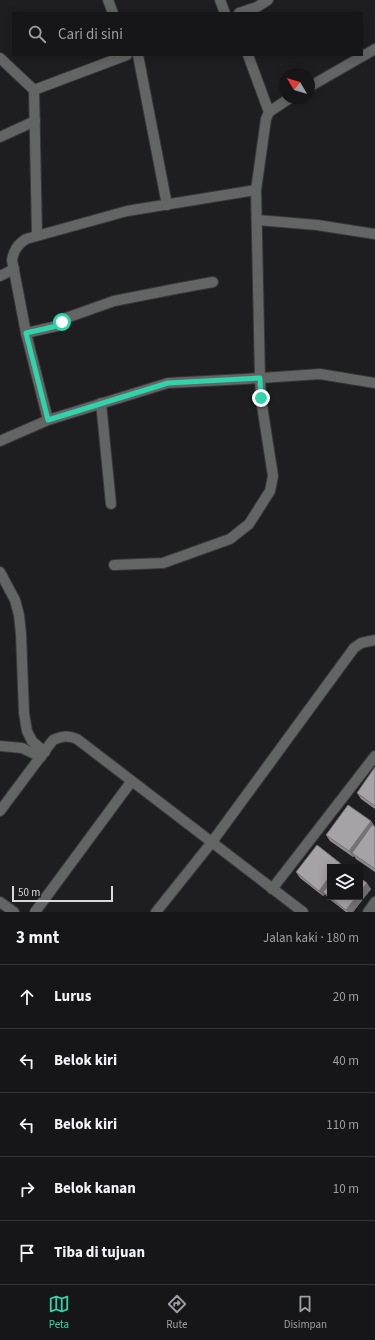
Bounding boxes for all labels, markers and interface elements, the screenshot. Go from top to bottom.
search box [12,12,363,56]
icon: search [26,23,48,45]
text: Cari di sini [58,24,123,45]
north arrow [279,68,315,104]
route start [53,313,71,331]
route end [252,389,270,407]
map controls [327,864,363,900]
button: layers [327,864,363,900]
scale bar [12,884,113,903]
text: 50 m [18,885,40,900]
text: 3 mnt [16,926,59,950]
text: Jalan kaki · 180 m [263,929,359,947]
icon: ahead [16,986,38,1008]
text: Lurus [54,986,91,1007]
text: 20 m [333,988,359,1006]
icon: left [16,1050,38,1072]
text: Belok kiri [54,1050,117,1071]
text: 40 m [333,1052,359,1070]
icon: left [16,1114,38,1136]
text: Belok kiri [54,1114,117,1135]
text: 110 m [326,1116,359,1134]
icon: right [16,1178,38,1200]
text: Belok kanan [54,1178,136,1199]
text: 10 m [333,1180,359,1198]
icon: arrive [16,1242,38,1264]
text: Tiba di tujuan [54,1242,145,1263]
tab: Peta [48,1293,70,1332]
tab: Rute [166,1293,188,1332]
tab: Disimpan [284,1293,327,1332]

